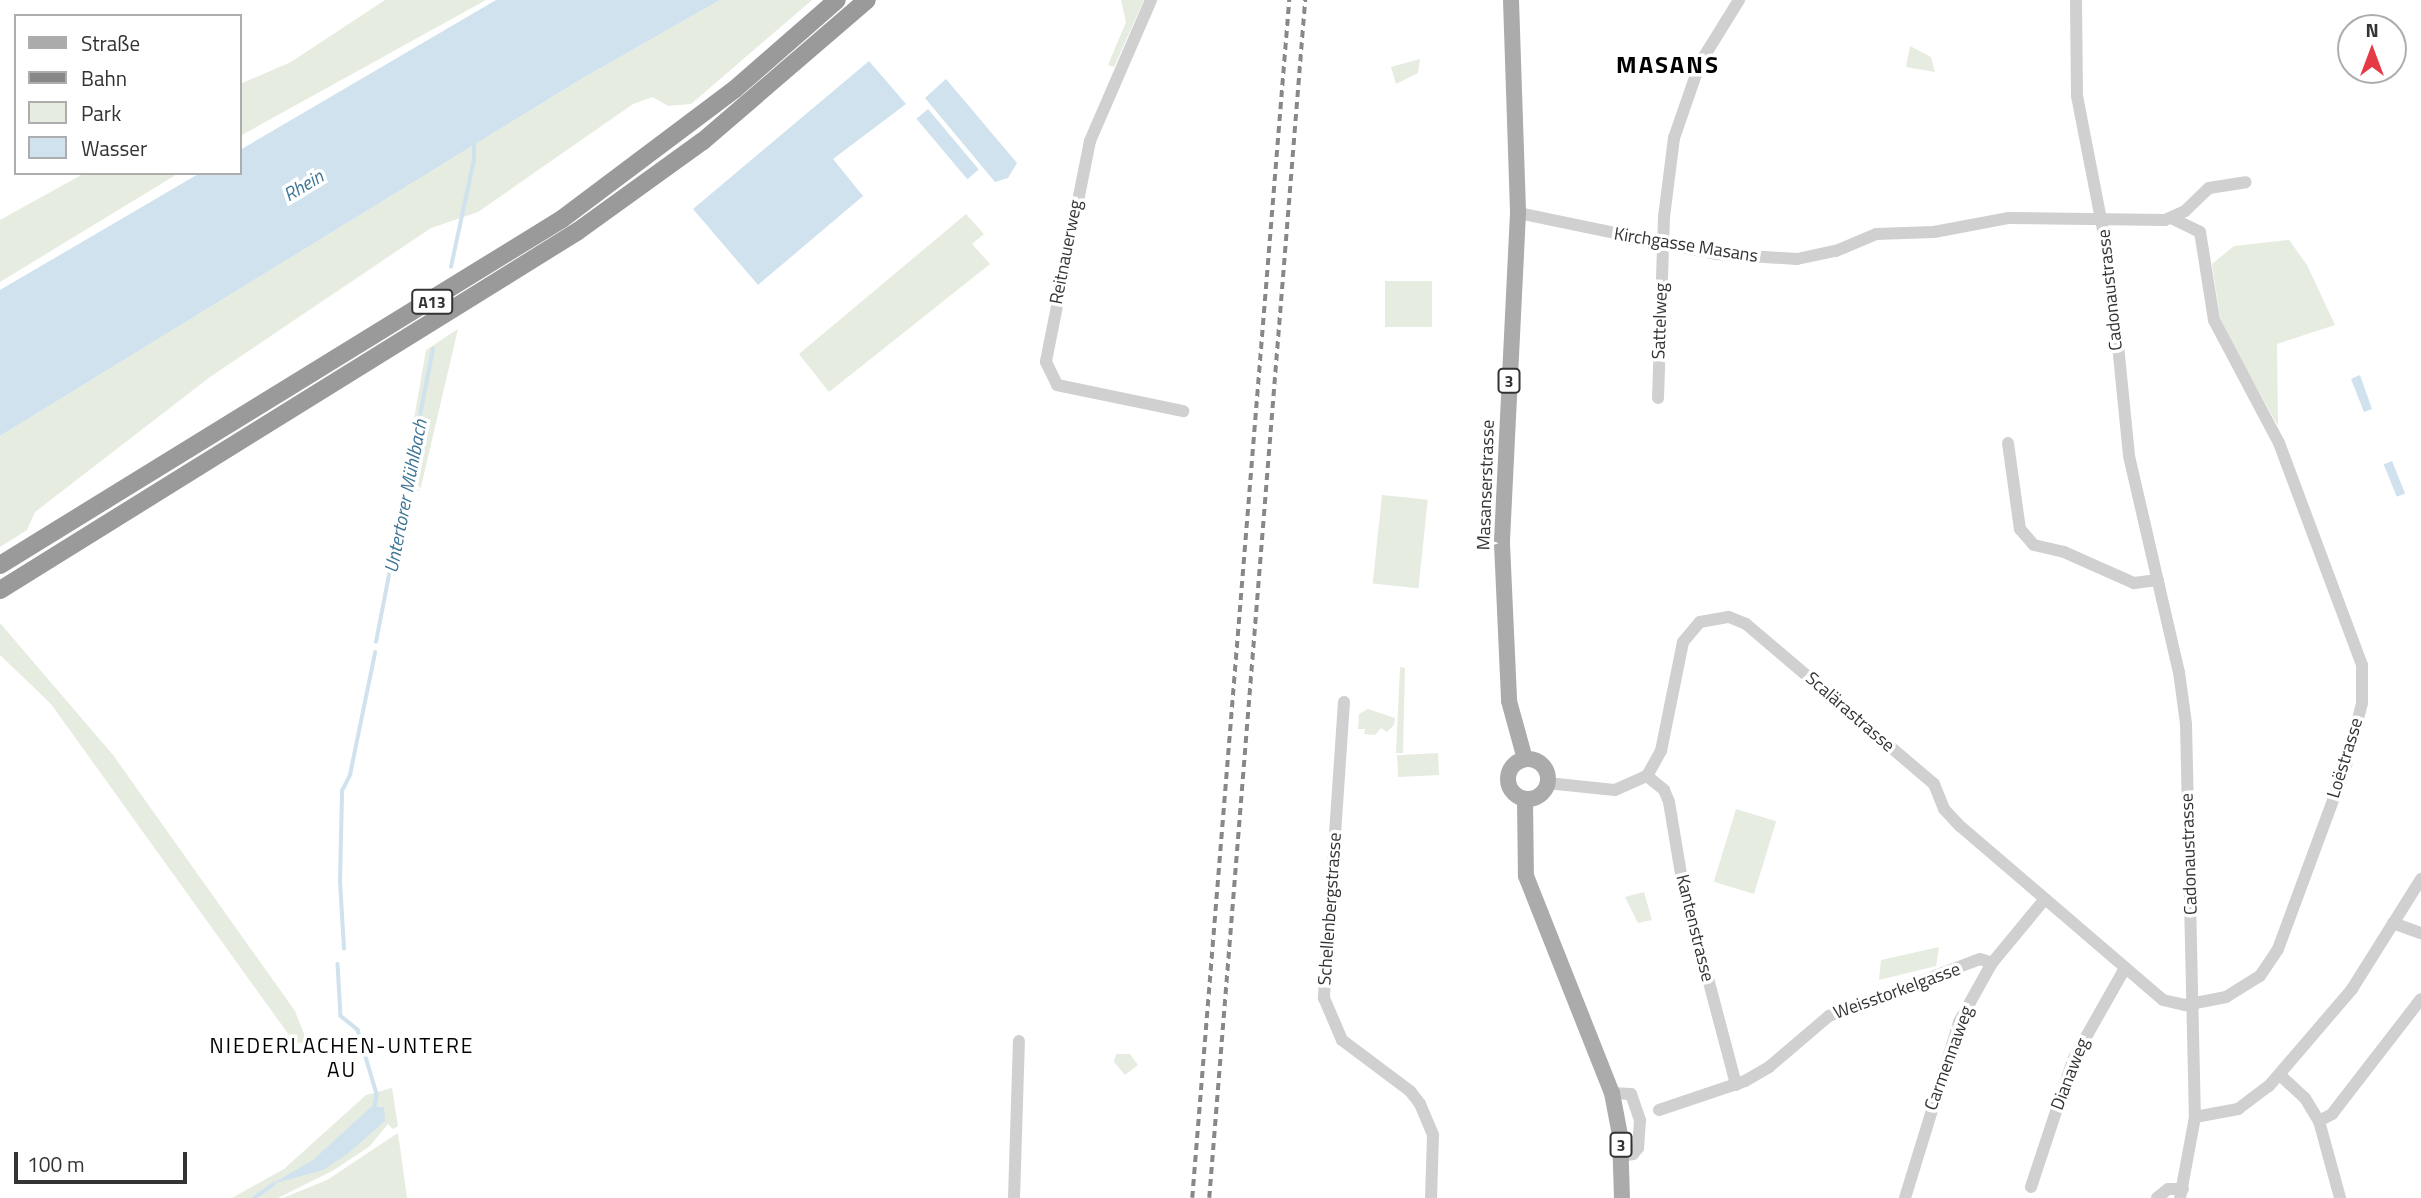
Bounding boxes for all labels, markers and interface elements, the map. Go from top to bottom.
legend [14,14,242,175]
north arrow [2337,14,2407,84]
text: N [2365,15,2379,44]
text: Straße [81,27,140,59]
district label: MASANS [1617,51,1719,79]
text: Bahn [81,62,127,94]
text: Park [81,97,121,129]
text: Wasser [81,132,147,164]
water label: Rhein [279,164,327,206]
street label: Reitnauerweg [1045,198,1087,306]
street label: Kirchgasse Masans [1613,223,1759,267]
street label: Cadonaustrasse [2093,228,2127,352]
street label: Sattelweg [1648,282,1672,360]
road number: A13 [411,290,453,314]
road number: 3 [1497,368,1521,394]
water label: Untertorer Mühlbach [379,417,431,575]
street label: Masanserstrasse [1473,419,1499,551]
street label: Scalärastrasse [1801,668,1899,756]
street label: Loëstrasse [2323,715,2367,801]
street label: Cadonaustrasse [2176,793,2202,915]
street label: Schellenbergstrasse [1314,832,1346,986]
street label: Kantenstrasse [1671,872,1719,984]
street label: Weisstorkelgasse [1831,958,1963,1024]
street label: Carmennaweg [1920,1003,1978,1113]
district label: NIEDERLACHEN-UNTERE AU [212,1032,472,1082]
street label: Dianaweg [2046,1035,2094,1113]
road number: 3 [1609,1133,1633,1158]
scale bar [18,1138,191,1182]
text: 100 m [27,1148,84,1180]

